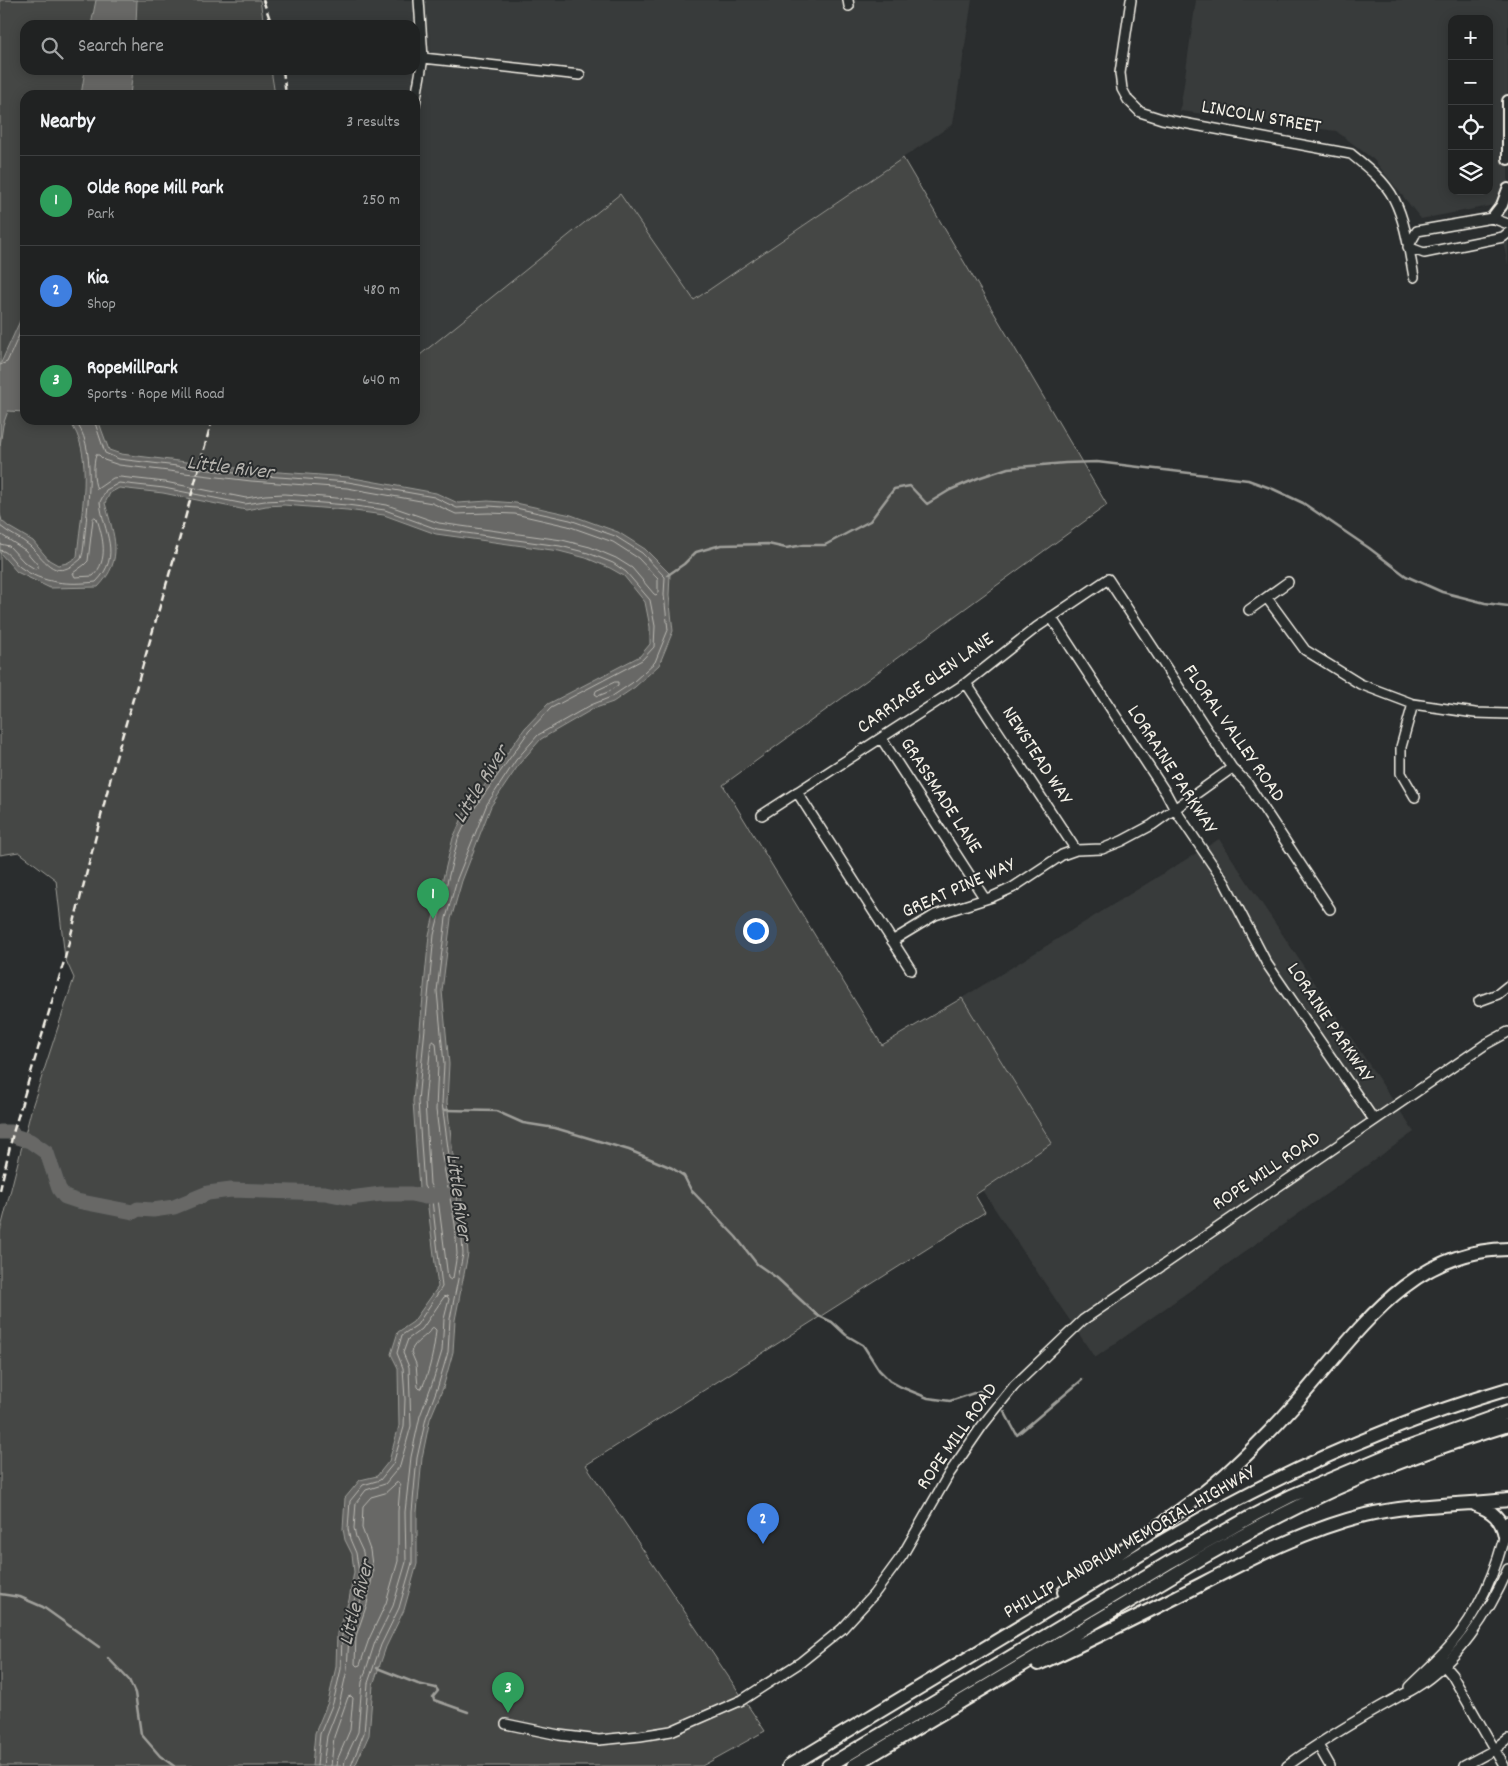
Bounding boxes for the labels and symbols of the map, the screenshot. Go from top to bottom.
street label: LINCOLN STREET [1199,94,1323,142]
water label: Little River [185,449,277,489]
street label: CARRIAGE GLEN LANE [852,626,1000,742]
street label: FLORAL VALLEY ROAD [1175,659,1291,809]
street label: LORRAINE PARKWAY [1119,700,1224,840]
street label: NEWSTEAD WAY [994,701,1079,811]
street label: GRASSMADE LANE [892,733,988,859]
water label: Little River [446,738,519,830]
street label: GREAT PINE WAY [898,851,1021,926]
pin: 1 [417,878,449,919]
your location [743,918,769,944]
street label: LORAINE PARKWAY [1279,958,1380,1089]
street label: ROPE MILL ROAD [1207,1125,1327,1219]
water label: Little River [436,1152,478,1244]
street label: ROPE MILL ROAD [911,1378,1005,1496]
street label: PHILLIP LANDRUM MEMORIAL HIGHWAY [999,1459,1262,1627]
pin: 2 [747,1503,779,1544]
water label: Little River [332,1555,384,1649]
pin: 3 [492,1672,524,1713]

